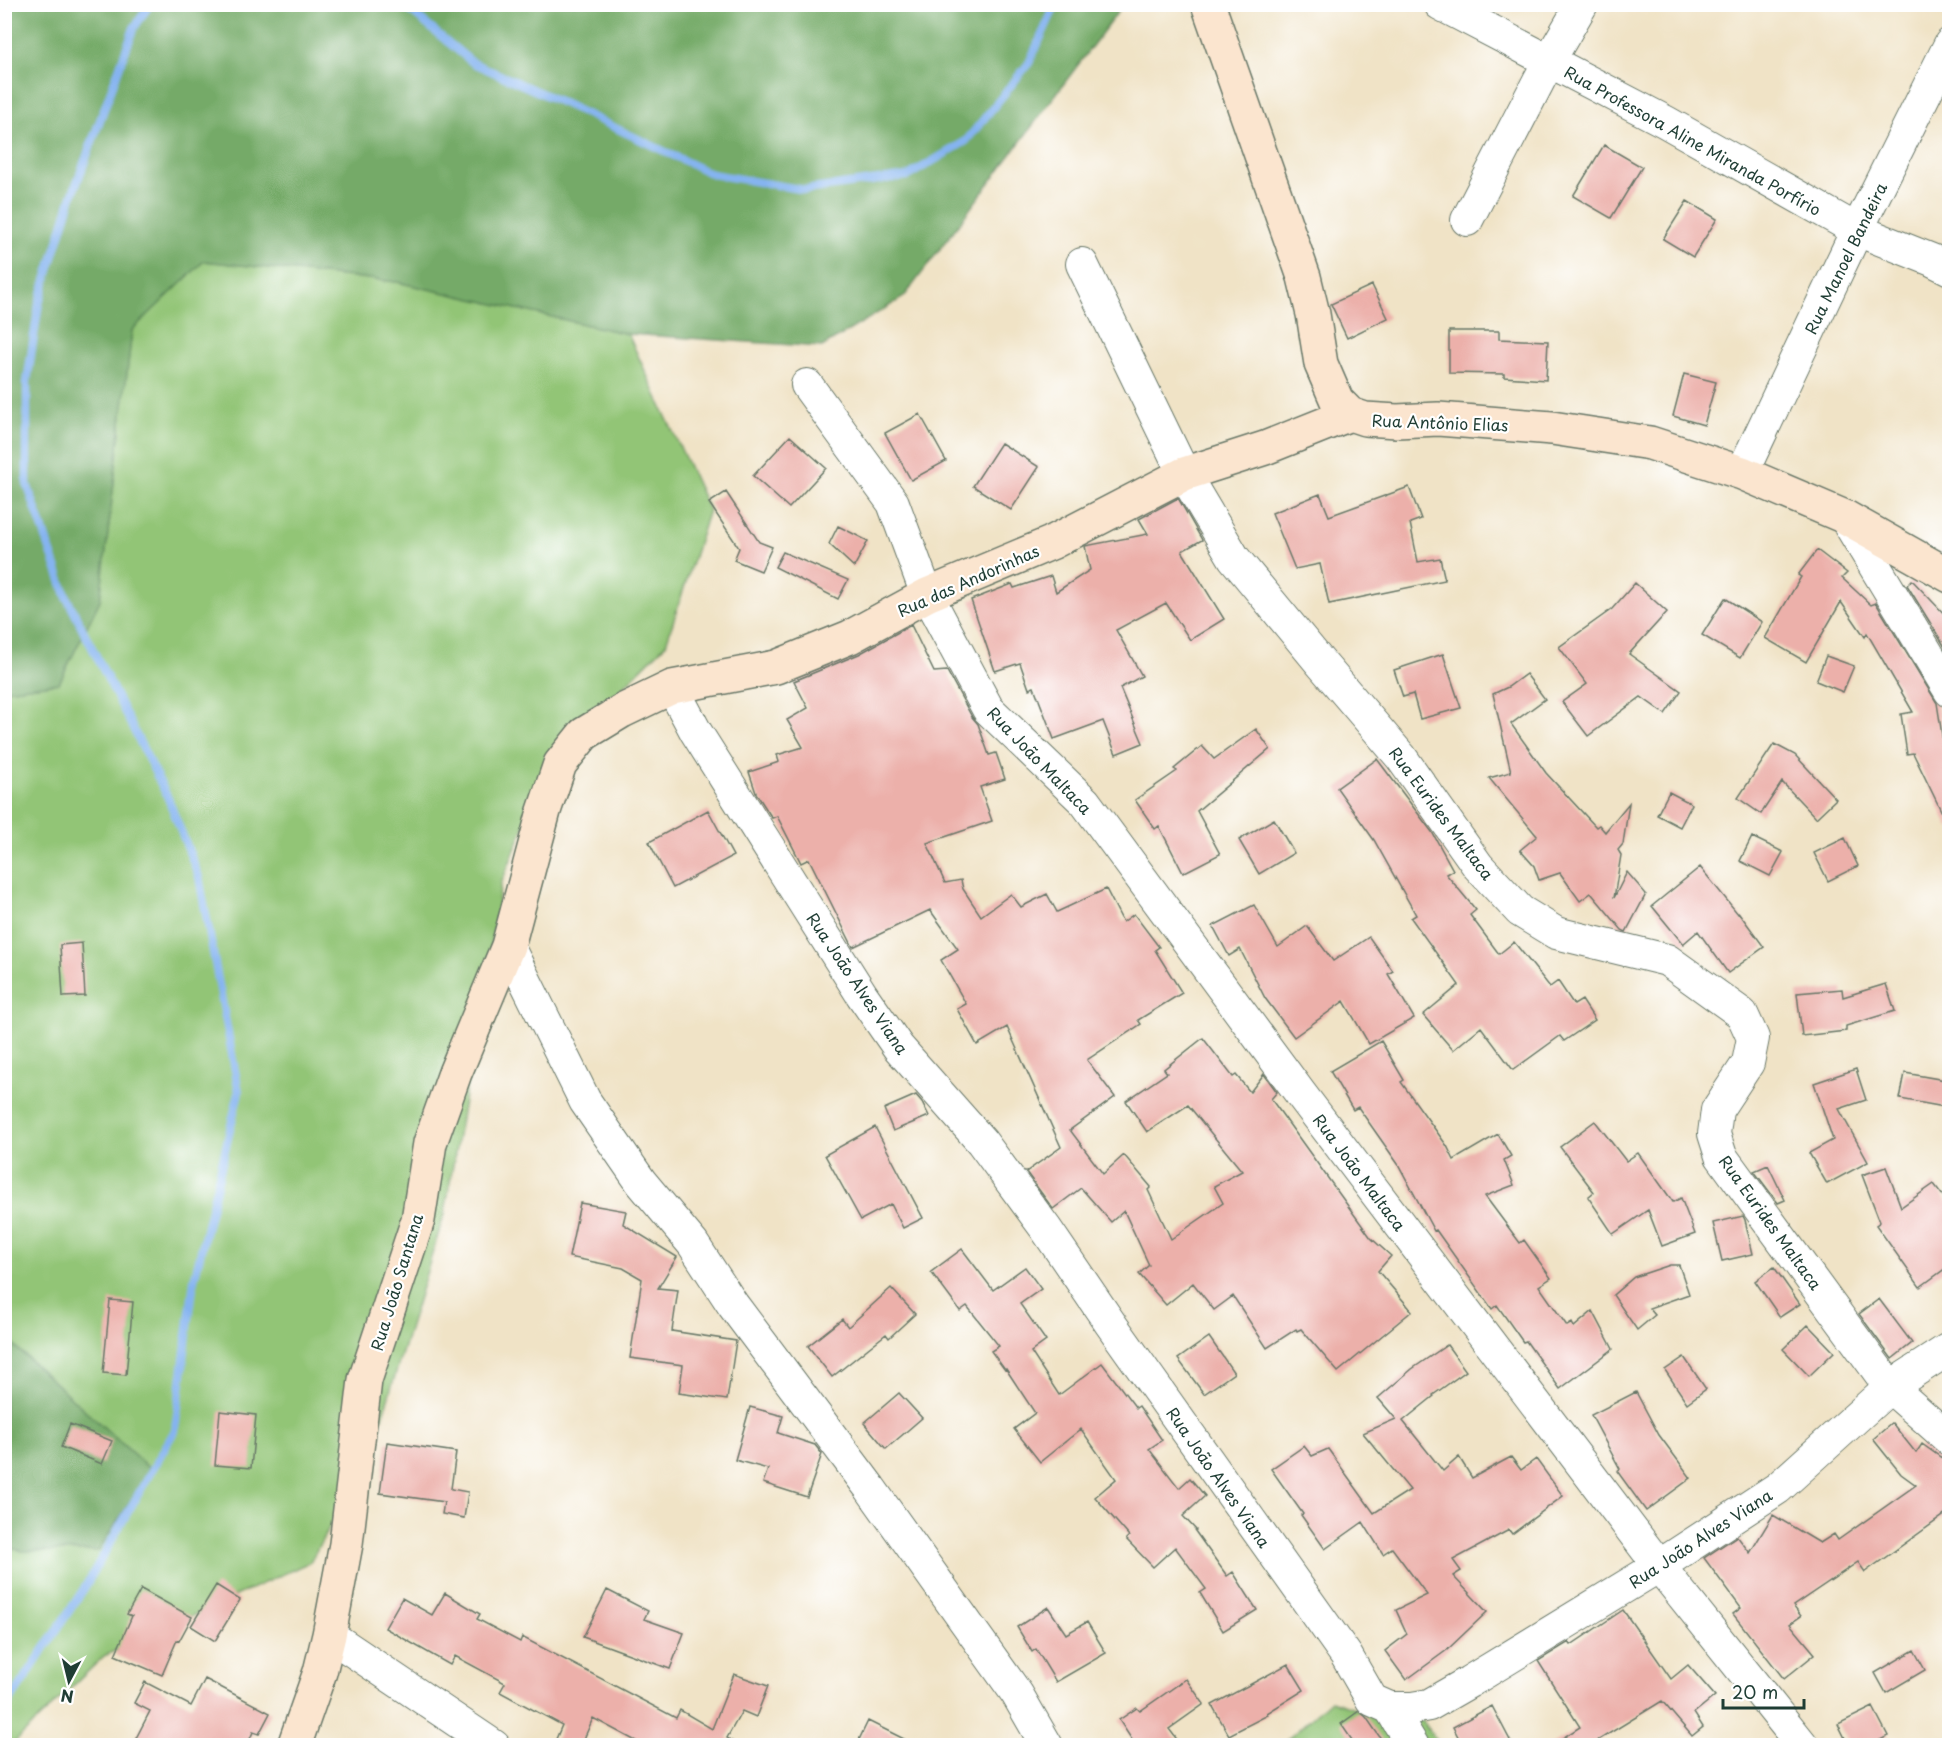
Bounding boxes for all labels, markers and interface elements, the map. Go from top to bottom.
street label: Rua Professora Aline Miranda Porfírio [1560,59,1826,221]
street label: Rua Manoel Bandeira [1798,178,1892,338]
street label: Rua Antônio Elias [1371,408,1509,436]
street label: Rua das Andorinhas [893,538,1043,622]
street label: Rua João Maltaca [982,701,1098,819]
street label: Rua Eurides Maltaca [1384,741,1500,885]
street label: Rua João Alves Viana [801,907,915,1059]
street label: Rua João Maltaca [1308,1108,1412,1236]
street label: Rua Eurides Maltaca [1714,1150,1828,1294]
street label: Rua João Santana [364,1210,428,1354]
street label: Rua João Alves Viana [1161,1402,1277,1552]
street label: Rua João Alves Viana [1624,1483,1776,1593]
north arrow [39,1651,99,1711]
scale bar [1723,1672,1804,1710]
text: 20 m [1732,1678,1778,1705]
text: N [59,1684,75,1710]

